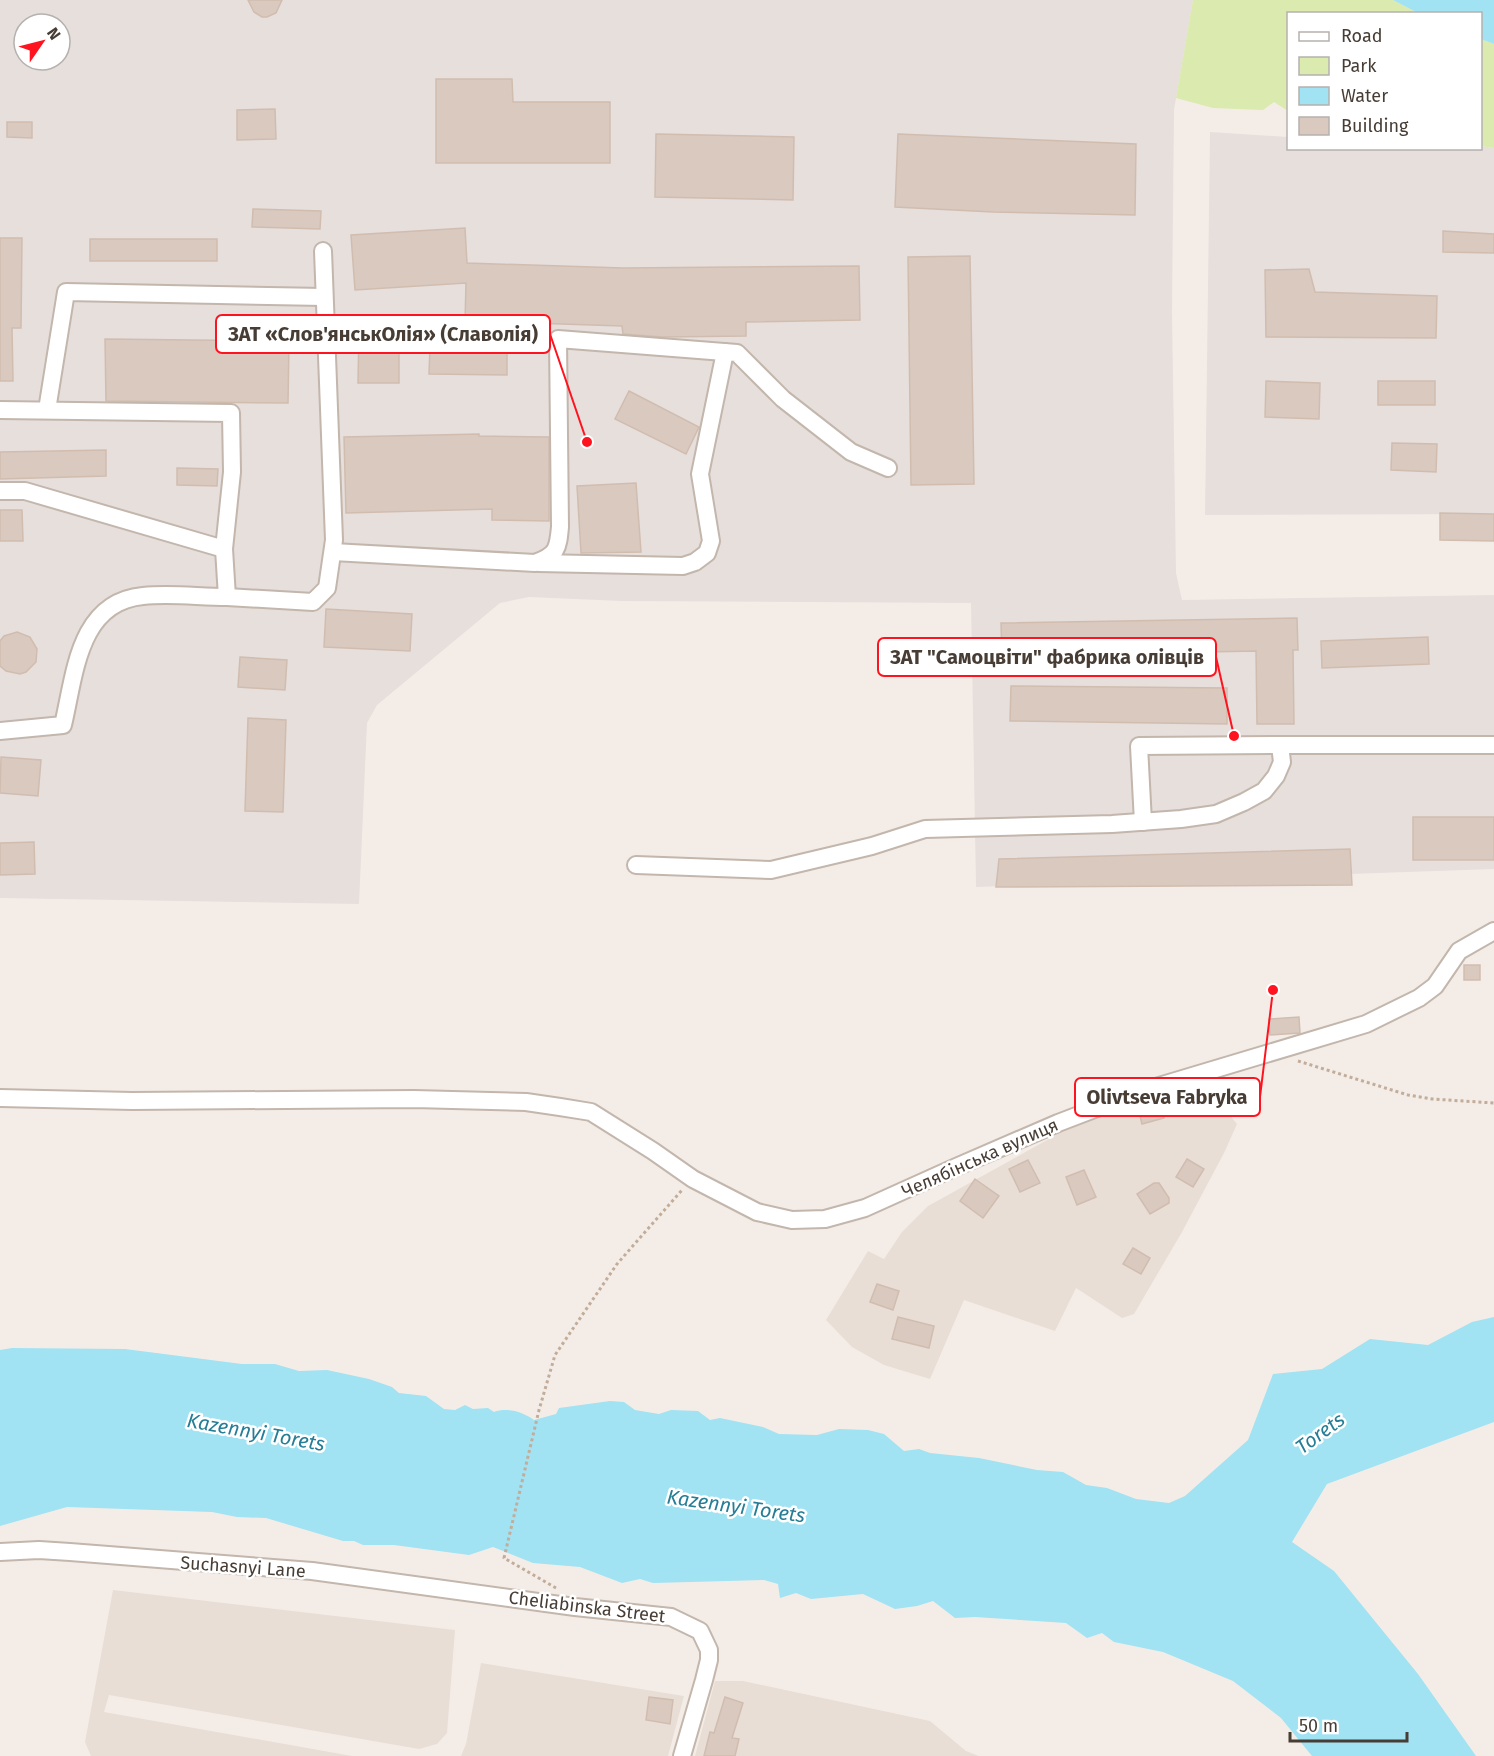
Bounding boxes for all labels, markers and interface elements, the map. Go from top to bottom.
north arrow [12,12,72,72]
legend [1287,12,1482,150]
text: N [43,24,65,43]
text: Road [1341,25,1383,47]
text: Park [1341,55,1377,77]
text: Water [1341,85,1388,107]
text: Building [1341,115,1409,137]
callout: ЗАТ «Слов'янськОлія» (Славолія) [216,315,550,353]
text: ЗАТ «Слов'янськОлія» (Славолія) [227,322,538,346]
callout: ЗАТ "Самоцвіти" фабрика олівців [878,638,1216,676]
text: ЗАТ "Самоцвіти" фабрика олівців [889,645,1204,669]
callout: Olivtseva Fabryka [1075,1078,1260,1116]
text: Olivtseva Fabryka [1087,1085,1248,1109]
street label: Челябінська вулиця [898,1114,1062,1202]
water label: Torets [1291,1407,1349,1459]
water label: Kazennyi Torets [185,1408,327,1456]
water label: Kazennyi Torets [665,1484,807,1528]
street label: Suchasnyi Lane [180,1552,306,1582]
street label: Cheliabinska Street [508,1586,667,1628]
scale bar [1290,1705,1407,1743]
text: 50 m [1299,1715,1338,1737]

